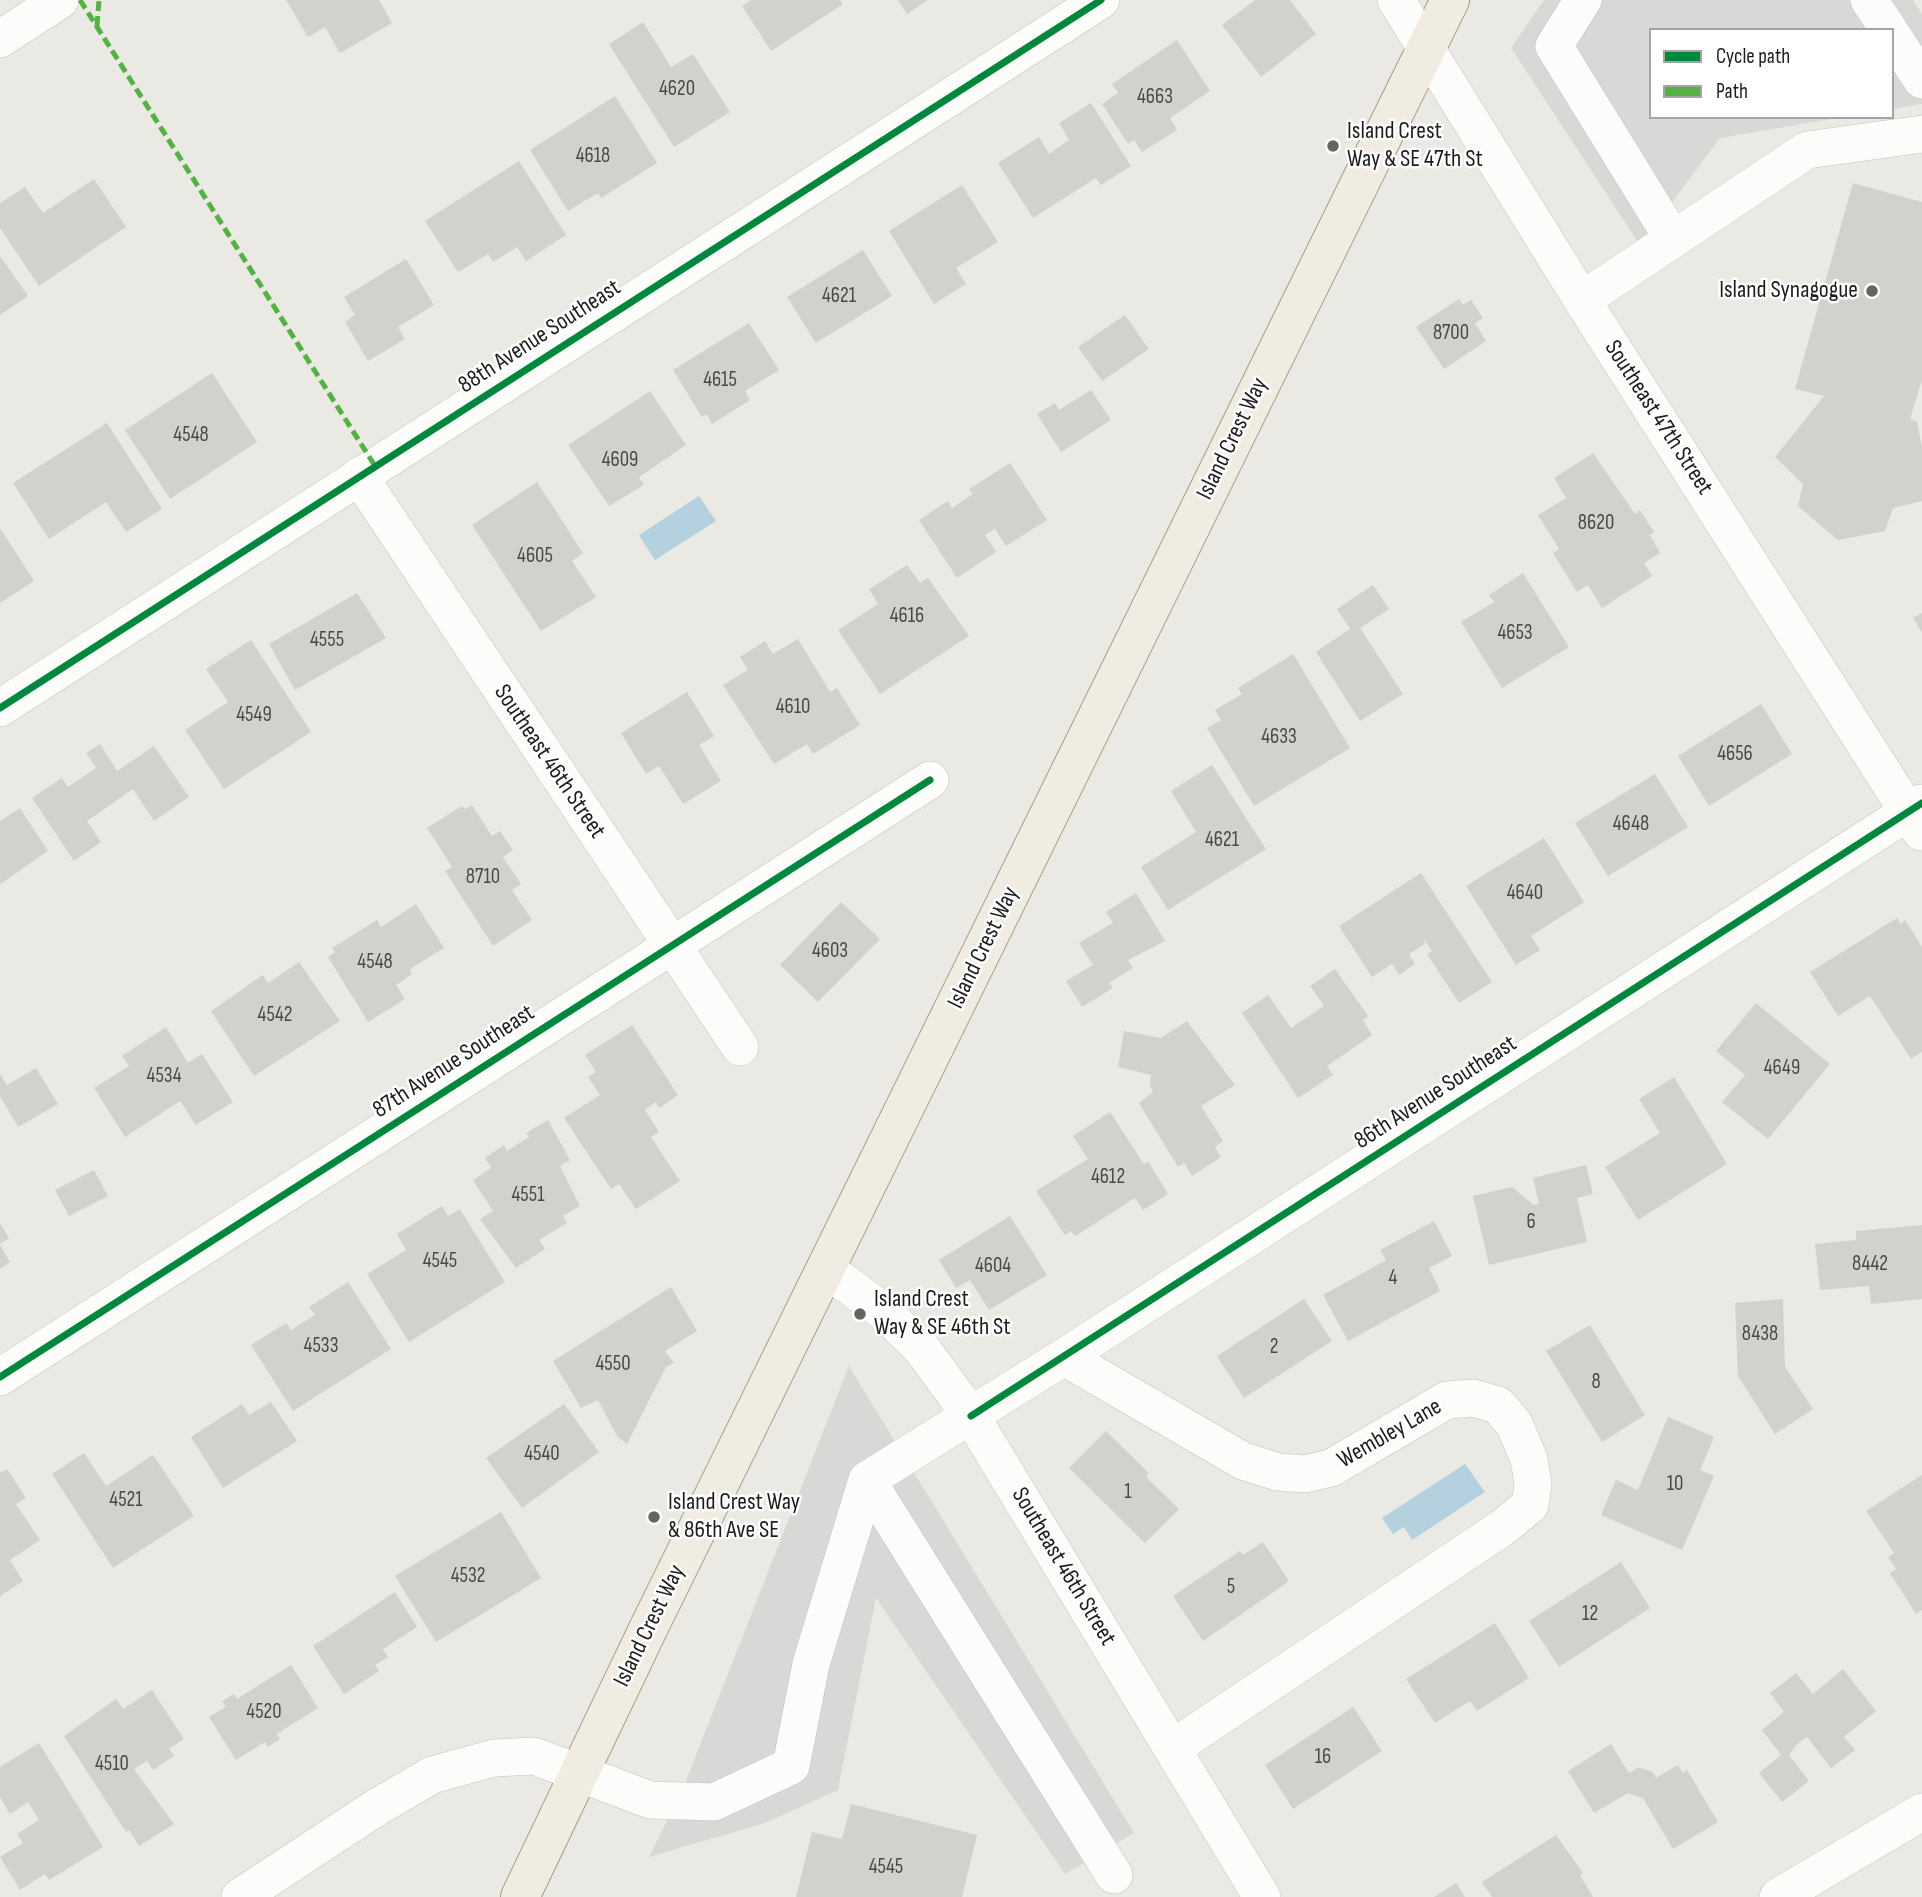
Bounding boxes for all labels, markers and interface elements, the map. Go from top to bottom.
legend [1649,28,1894,119]
text: Cycle path [1716,44,1790,69]
house number: 4620 [659,77,695,103]
text: Path [1716,79,1748,104]
house number: 4663 [1137,85,1173,111]
place label: Island Crest Way & SE 47th St [1347,118,1483,174]
marker: Island Crest Way & SE 47th St [1325,138,1341,154]
house number: 4618 [576,144,610,170]
street label: 88th Avenue Southeast [453,274,627,400]
place label: Island Synagogue [1719,277,1858,305]
marker: Island Synagogue [1864,283,1880,299]
house number: 4621 [822,284,856,310]
house number: 8700 [1433,321,1469,347]
street label: Southeast 47th Street [1597,335,1719,501]
house number: 4615 [703,368,737,394]
street label: Island Crest Way [1191,373,1275,505]
house number: 4548 [173,423,209,449]
house number: 4609 [602,448,638,474]
house number: 8620 [1578,511,1614,537]
house number: 4605 [517,544,553,570]
house number: 4616 [890,604,924,630]
house number: 4653 [1497,621,1533,647]
house number: 4555 [310,628,344,654]
street label: Southeast 46th Street [487,680,611,844]
house number: 4610 [776,695,810,721]
house number: 4549 [236,703,272,729]
house number: 4633 [1261,725,1297,751]
house number: 4656 [1717,742,1753,768]
house number: 4648 [1613,812,1649,838]
house number: 4621 [1205,828,1239,854]
house number: 8710 [466,865,500,891]
house number: 4640 [1507,881,1543,907]
street label: Island Crest Way [942,882,1026,1014]
house number: 4603 [812,939,848,965]
house number: 4548 [357,950,393,976]
street label: 87th Avenue Southeast [368,999,540,1125]
house number: 4542 [258,1003,292,1029]
street label: 86th Avenue Southeast [1349,1030,1523,1156]
house number: 4649 [1764,1056,1800,1082]
house number: 4534 [147,1064,181,1090]
house number: 4612 [1091,1165,1125,1191]
house number: 4551 [511,1183,545,1209]
house number: 6 [1526,1210,1536,1236]
house number: 4545 [423,1249,457,1275]
house number: 8442 [1852,1252,1888,1278]
house number: 4604 [975,1254,1011,1280]
house number: 4 [1389,1266,1397,1292]
place label: Island Crest Way & SE 46th St [874,1286,1011,1342]
marker: Island Crest Way & SE 46th St [852,1306,868,1322]
house number: 8438 [1742,1322,1778,1348]
house number: 4533 [304,1334,338,1360]
house number: 2 [1270,1335,1278,1361]
house number: 4550 [595,1352,631,1378]
house number: 8 [1591,1370,1601,1396]
street label: Wembley Lane [1333,1393,1447,1475]
house number: 4540 [524,1442,560,1468]
house number: 10 [1667,1472,1683,1498]
house number: 1 [1124,1480,1132,1506]
street label: Southeast 46th Street [1005,1483,1121,1651]
house number: 4521 [109,1488,143,1514]
place label: Island Crest Way & 86th Ave SE [668,1489,800,1545]
marker: Island Crest Way & 86th Ave SE [646,1509,662,1525]
street label: Island Crest Way [608,1560,692,1692]
house number: 4532 [451,1564,485,1590]
house number: 5 [1227,1575,1235,1601]
house number: 12 [1582,1602,1598,1628]
house number: 4520 [246,1700,282,1726]
house number: 16 [1315,1745,1331,1771]
house number: 4510 [95,1752,129,1778]
house number: 4545 [869,1855,903,1881]

